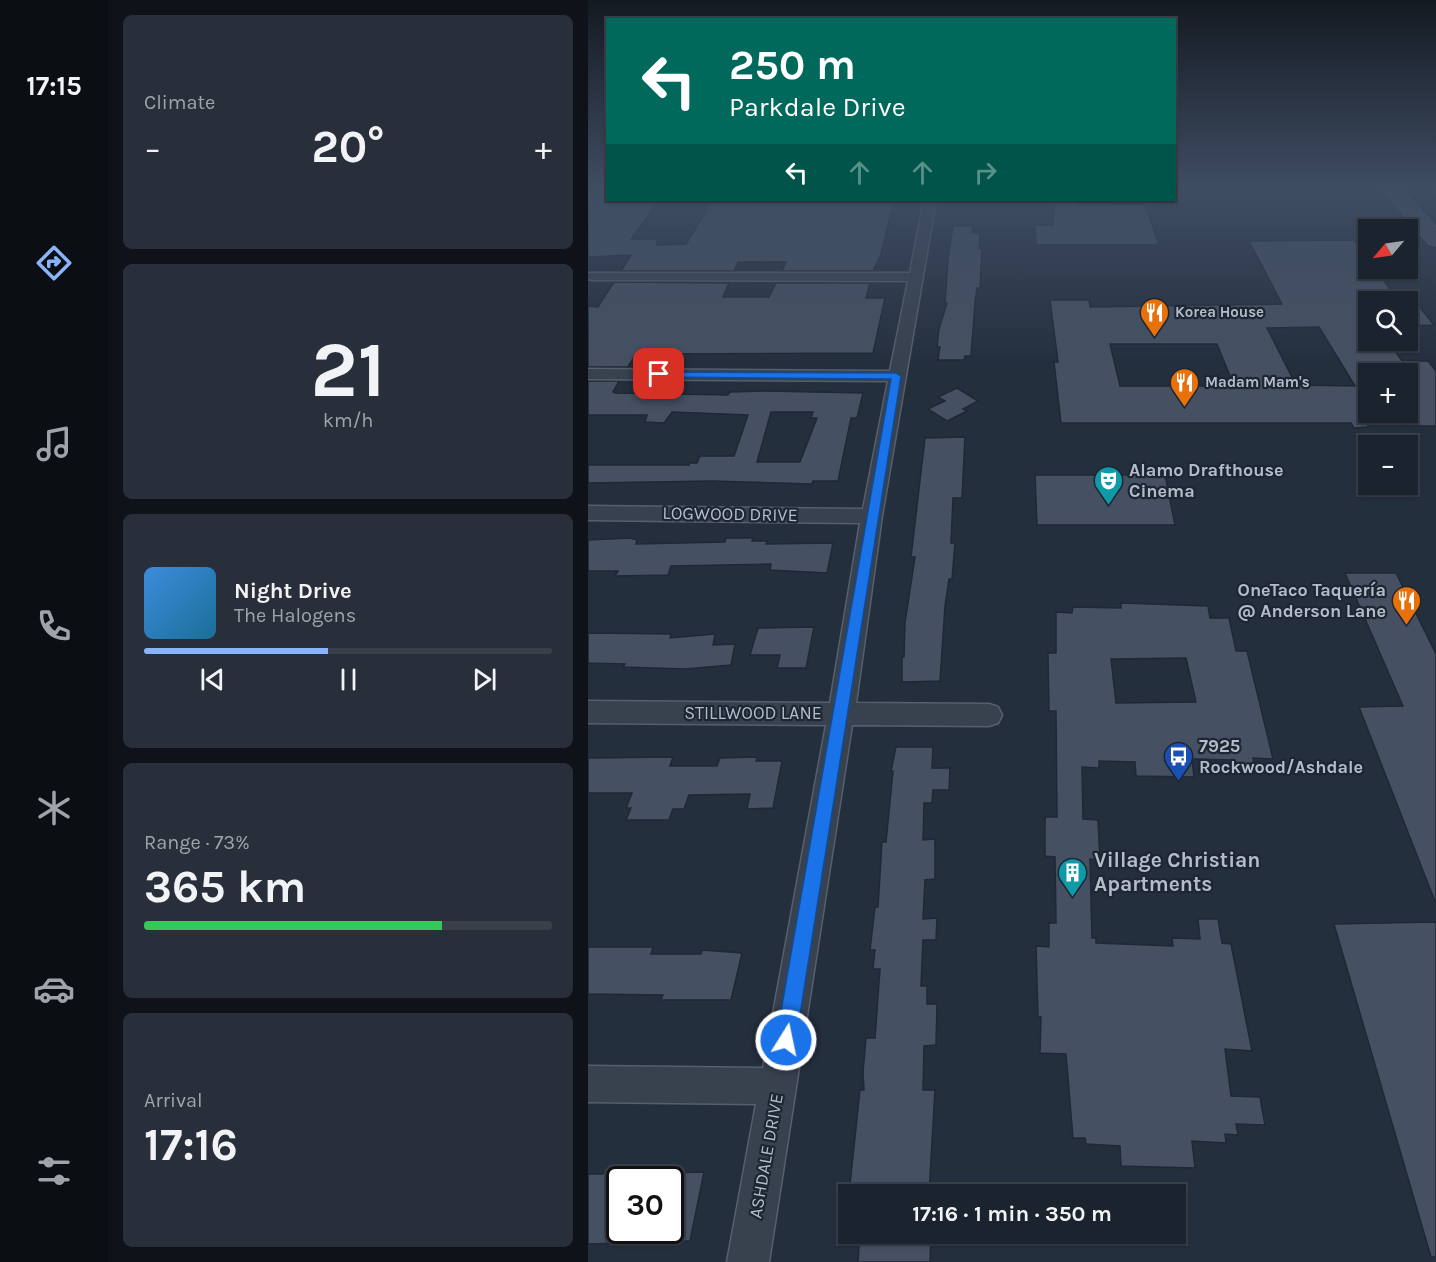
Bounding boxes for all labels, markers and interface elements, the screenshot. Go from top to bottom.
text: 250 m [729,40,856,90]
icon: left [630,42,708,120]
text: 17:15 [26,70,82,102]
text: Climate [144,91,215,114]
text: Parkdale Drive [729,91,906,123]
text: 20° [311,121,385,173]
text: − [144,129,161,167]
text: + [535,129,552,167]
icon: left [780,156,813,189]
icon: ahead [843,156,876,189]
icon: ahead [906,156,939,189]
icon: right [969,156,1002,189]
north arrow [1358,219,1418,279]
map controls [1358,219,1418,495]
icon: directions [33,242,75,284]
button: search [1358,291,1418,351]
restaurant icon: Korea House [1138,296,1170,338]
place label: Korea House [1175,303,1264,321]
text: 21 [311,324,386,416]
pin [633,348,684,399]
icon: arrive [642,357,675,390]
button: + [1358,363,1418,423]
restaurant icon: Madam Mam's [1168,366,1200,408]
place label: Madam Mam's [1205,373,1310,391]
text: km/h [323,409,373,432]
icon: music [33,423,75,465]
button: − [1358,435,1418,495]
place label: Alamo Drafthouse Cinema [1129,459,1284,502]
theatre icon: Alamo Drafthouse Cinema [1092,464,1124,506]
street label: LOGWOOD DRIVE [662,502,798,526]
text: Night Drive [234,578,352,604]
place label: OneTaco Taquería @ Anderson Lane [1237,579,1386,622]
restaurant icon: OneTaco Taquería @ Anderson Lane [1391,584,1423,626]
text: The Halogens [234,604,356,627]
icon: phone [33,605,75,647]
icon: previous [196,663,229,696]
icon: pause [332,663,365,696]
icon: next [468,663,501,696]
street label: STILLWOOD LANE [684,702,822,724]
place label: 7925 Rockwood/Ashdale [1199,735,1363,778]
bus stop icon: 7925 Rockwood/Ashdale [1162,740,1194,782]
icon: climate [33,787,75,829]
text: Range · 73% [144,831,250,854]
place label: Village Christian Apartments [1094,848,1260,896]
building icon: Village Christian Apartments [1057,856,1089,898]
text: 365 km [144,861,306,913]
icon: car [33,968,75,1010]
position arrow [754,1008,818,1072]
text: Arrival [144,1089,203,1112]
street label: ASHDALE DRIVE [744,1092,788,1220]
text: 17:16 [144,1119,238,1171]
icon: filters [33,1150,75,1192]
speed limit sign: 30 [606,1166,684,1244]
text: 17:16 · 1 min · 350 m [912,1201,1112,1227]

